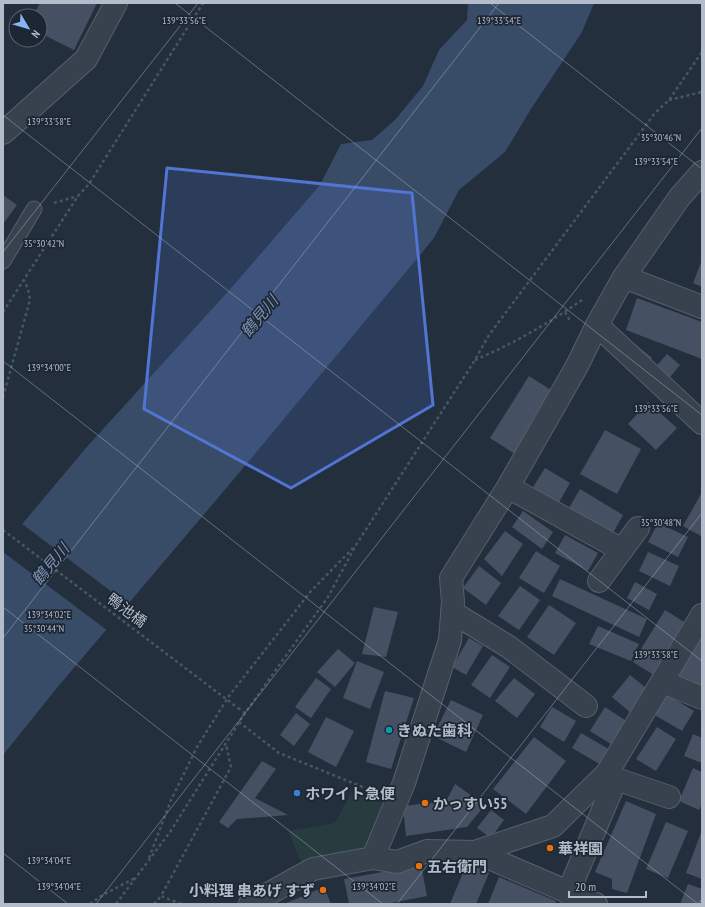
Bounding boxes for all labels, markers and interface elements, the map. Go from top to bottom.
north arrow [8,8,48,48]
text: 139°33'56"E [162,14,206,27]
text: 139°33'54"E [477,14,521,27]
text: N [29,28,43,41]
text: 139°33'58"E [27,115,71,128]
text: 35°30'46"N [641,131,681,144]
text: 139°33'54"E [634,155,678,168]
text: 35°30'42"N [24,237,64,250]
water label: 鶴見川 [236,290,283,341]
text: 139°34'00"E [27,361,71,374]
text: 139°33'56"E [634,402,678,415]
text: 35°30'48"N [641,516,681,529]
water label: 鶴見川 [27,538,74,589]
street label: 鴨池橋 [103,589,151,631]
text: 139°34'02"E [27,608,71,621]
text: 35°30'44"N [24,622,64,635]
text: 139°33'58"E [634,648,678,661]
place label: きぬた歯科 [397,721,472,740]
marker: きぬた歯科 [384,725,394,735]
place label: ホワイト急便 [305,784,395,803]
marker: ホワイト急便 [292,788,302,798]
place label: かっすい55 [433,794,507,813]
marker: かっすい55 [420,798,430,808]
place label: 華祥園 [558,839,603,858]
marker: 華祥園 [545,843,555,853]
text: 139°34'04"E [27,854,71,867]
place label: 五右衛門 [427,857,487,876]
marker: 五右衛門 [414,861,424,871]
scale bar [569,873,646,899]
text: 20 m [575,879,596,894]
text: 139°34'04"E [37,880,81,893]
text: 139°34'02"E [352,880,396,893]
place label: 小料理 串あげ すず [189,881,315,900]
marker: 小料理 串あげ すず [318,885,328,895]

